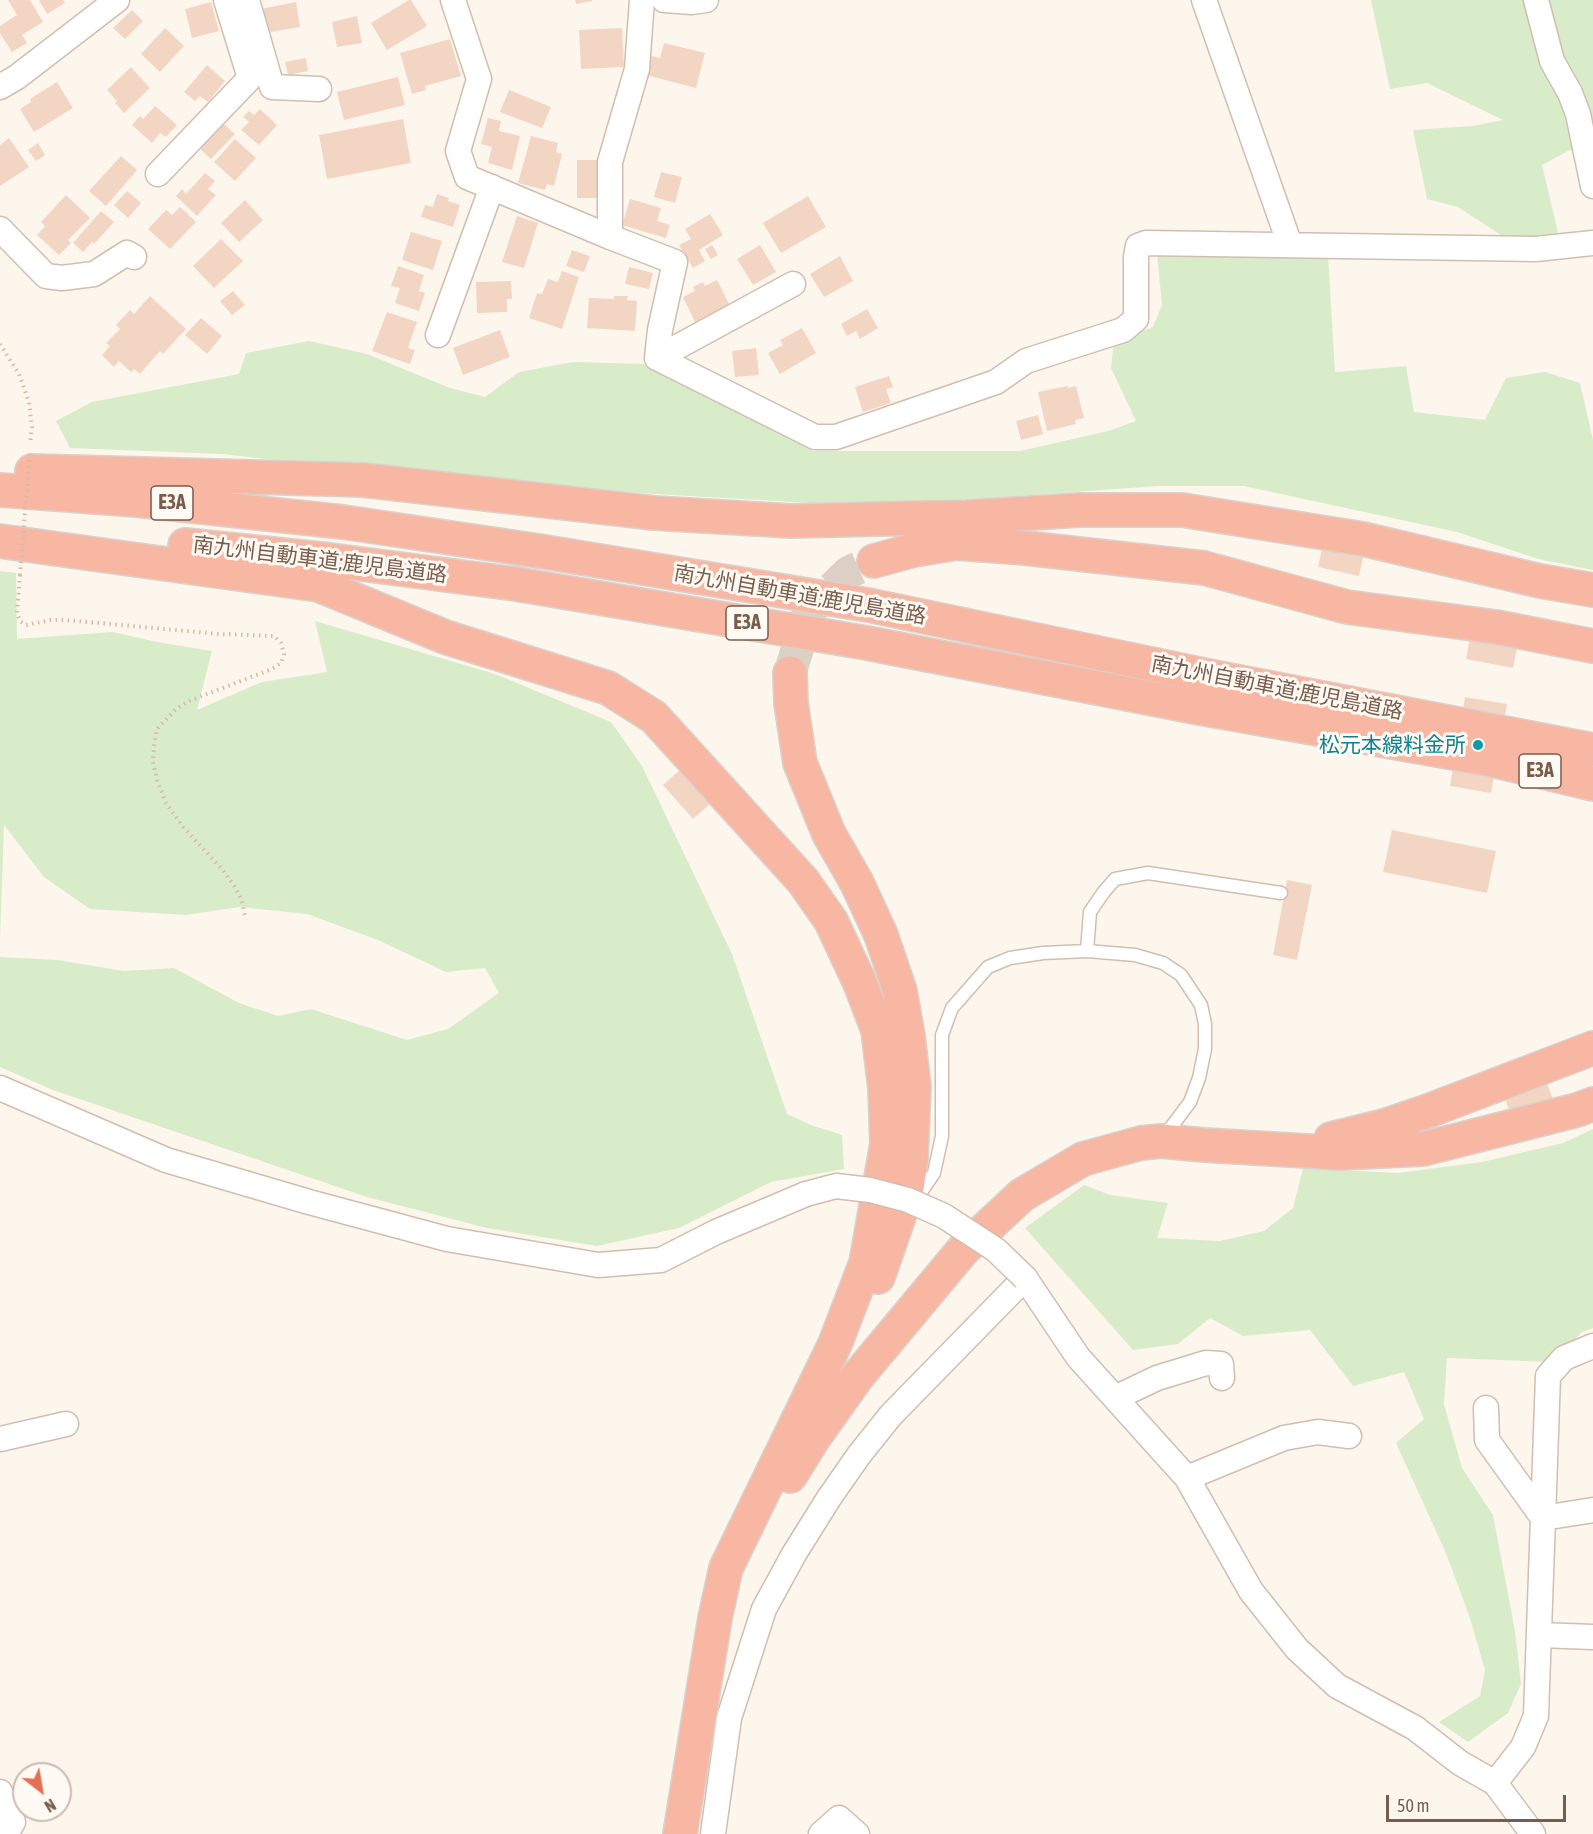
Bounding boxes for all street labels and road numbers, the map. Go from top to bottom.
road number: E3A [151,486,193,520]
street label: 南九州自動車道;鹿児島道路 [192,532,448,588]
street label: 南九州自動車道;鹿児島道路 [672,560,928,630]
road number: E3A [726,606,768,640]
street label: 南九州自動車道;鹿児島道路 [1149,651,1405,725]
road number: E3A [1519,754,1561,788]

